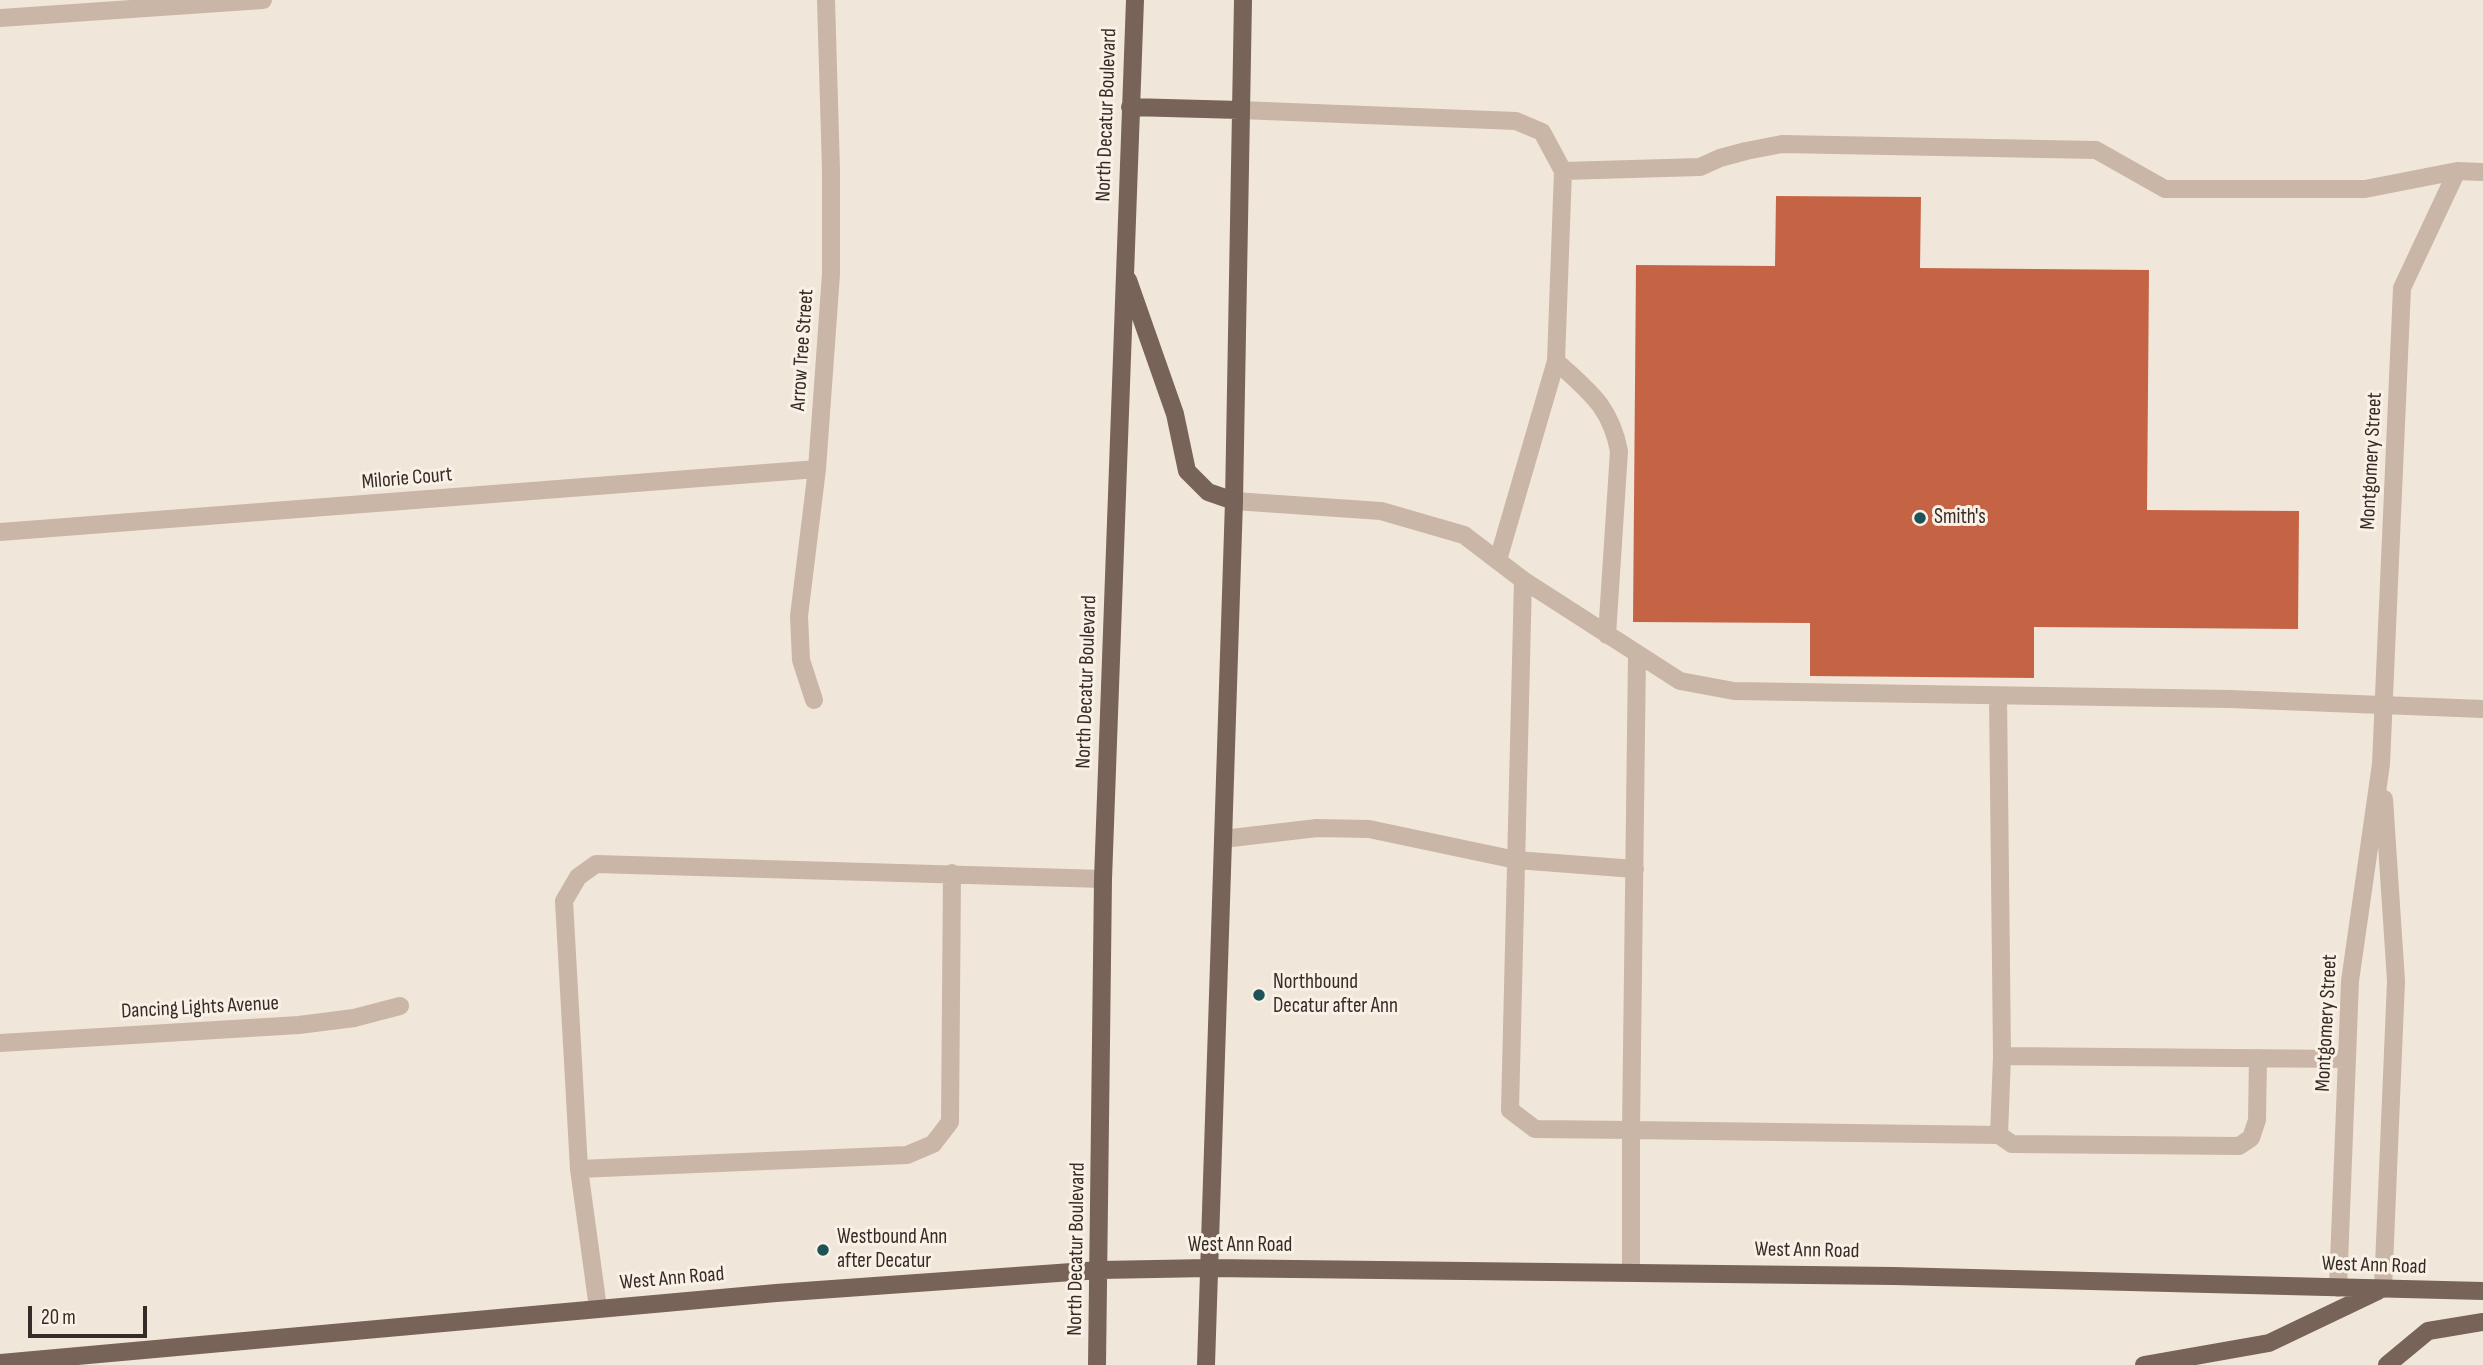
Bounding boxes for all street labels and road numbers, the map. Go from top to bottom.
street label: North Decatur Boulevard [1091,28,1123,202]
street label: Arrow Tree Street [786,288,820,412]
street label: Montgomery Street [2356,392,2388,530]
street label: Milorie Court [361,462,453,496]
street label: North Decatur Boulevard [1071,595,1103,769]
street label: Montgomery Street [2311,954,2343,1092]
street label: Dancing Lights Avenue [120,991,280,1025]
street label: North Decatur Boulevard [1063,1162,1091,1336]
street label: West Ann Road [1188,1233,1292,1259]
street label: West Ann Road [1754,1237,1860,1265]
street label: West Ann Road [2321,1252,2427,1280]
street label: West Ann Road [619,1262,725,1296]

